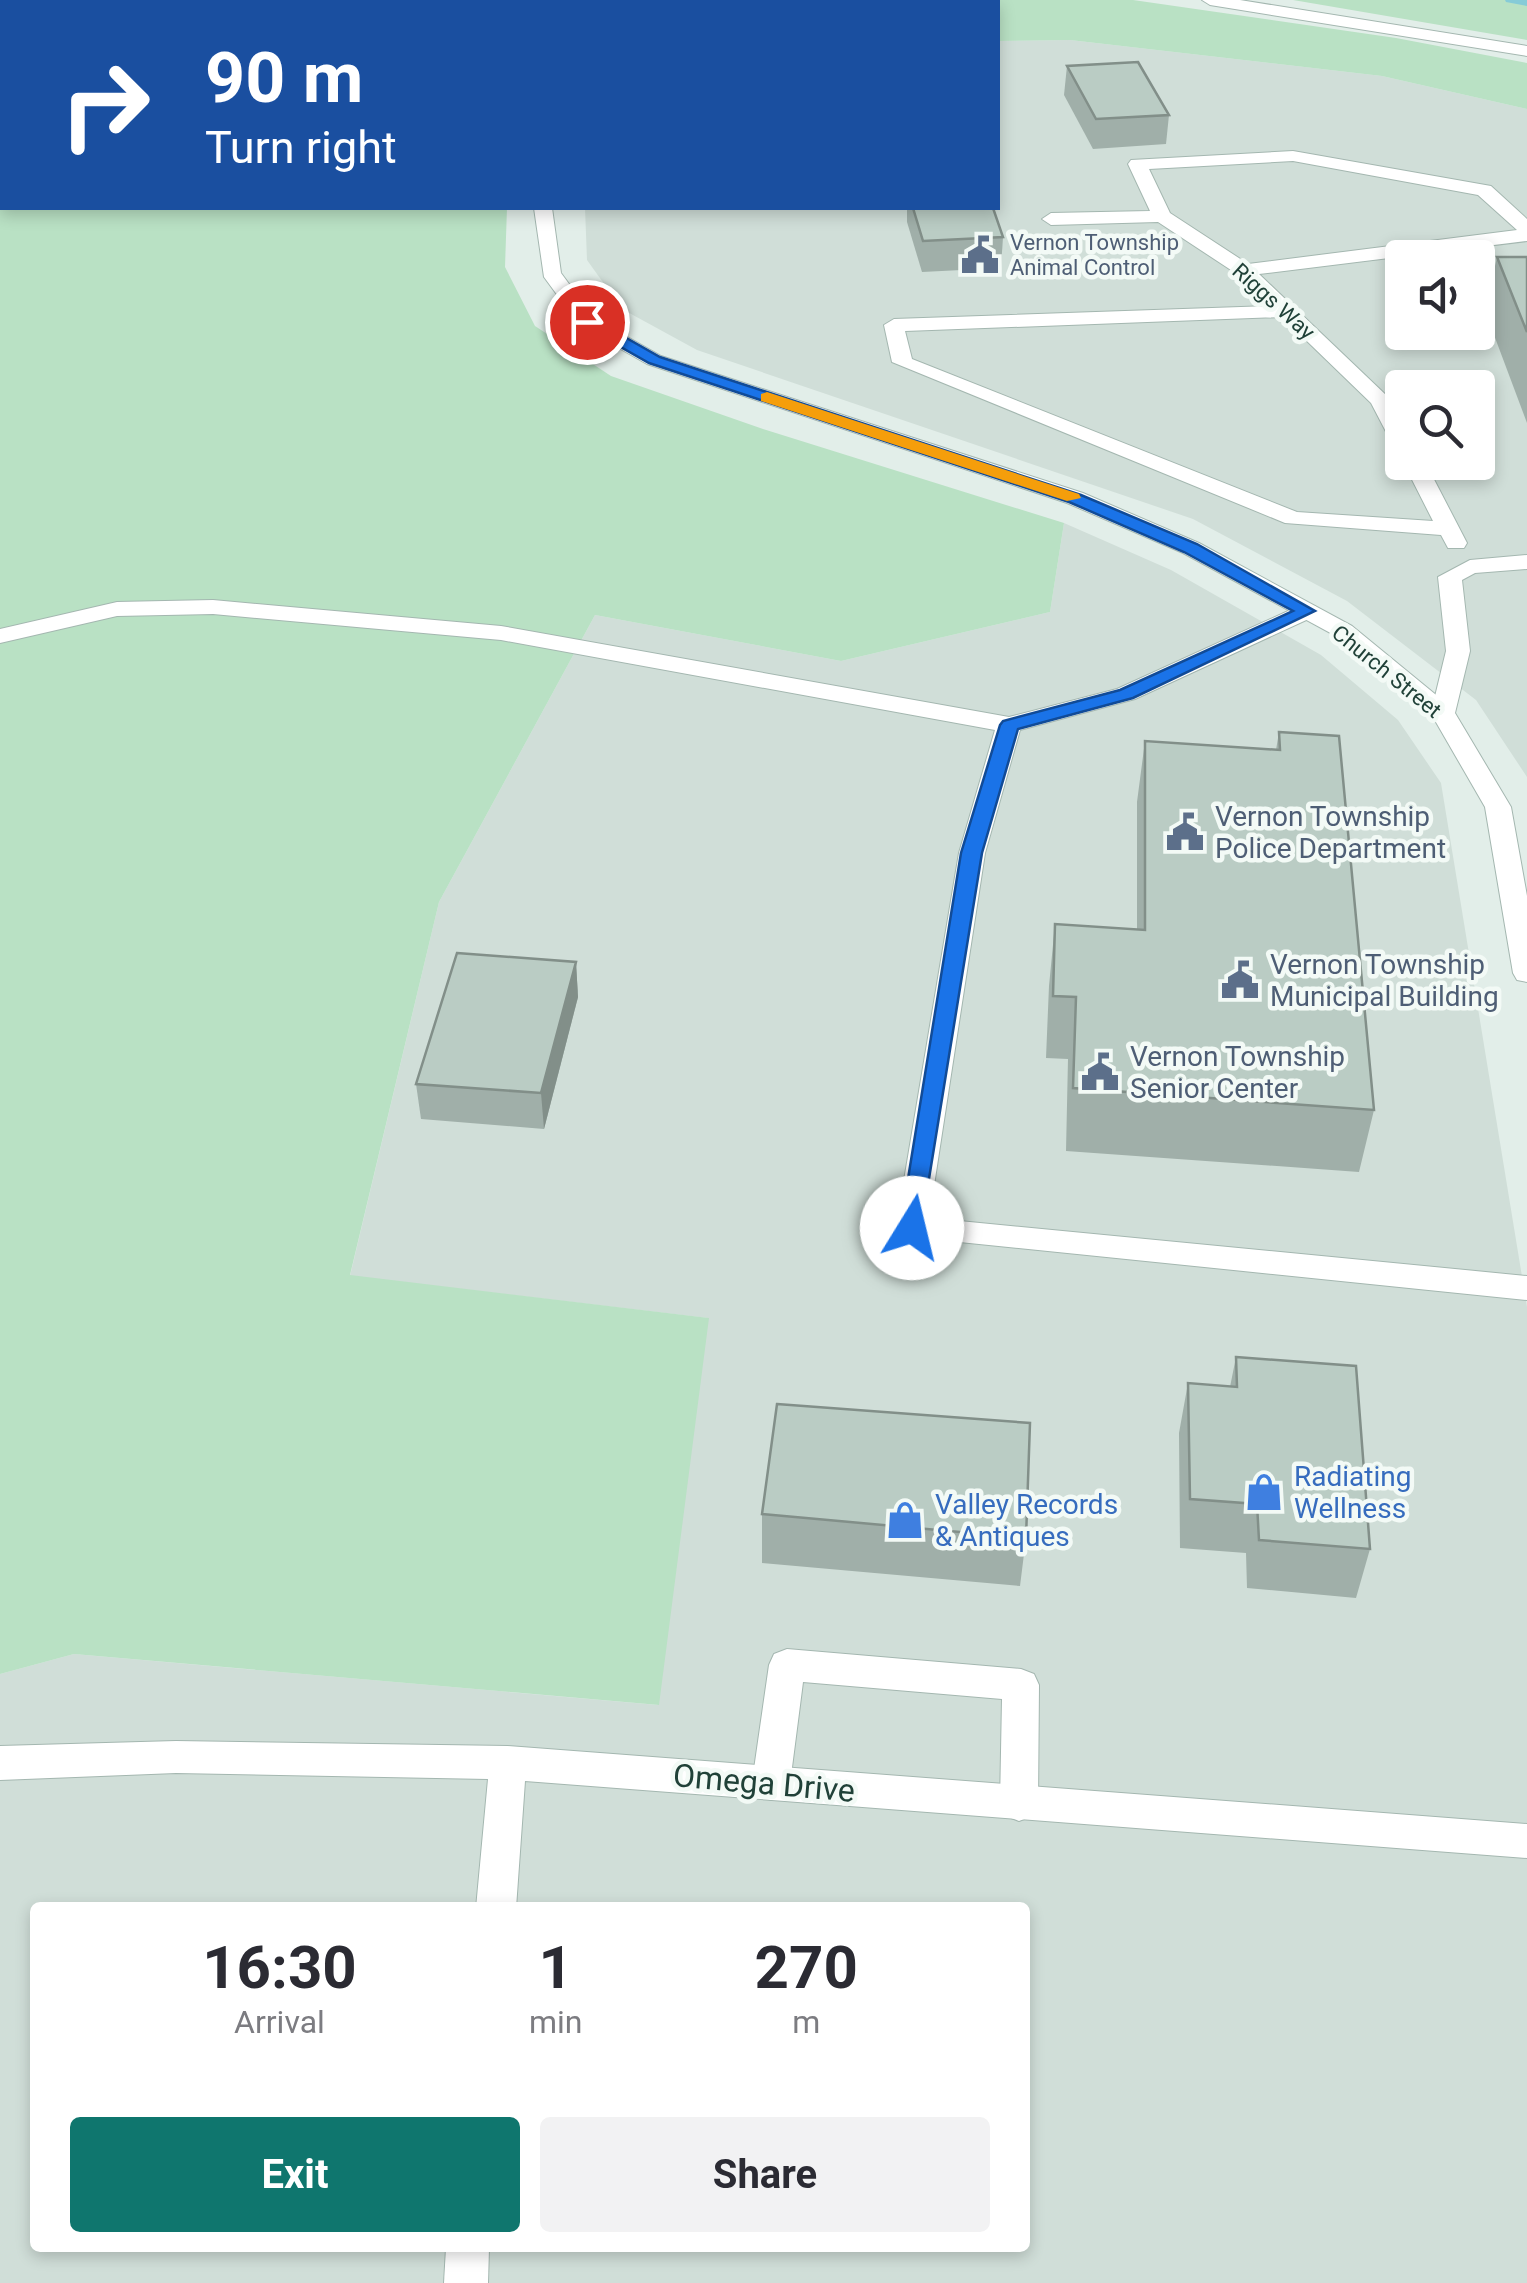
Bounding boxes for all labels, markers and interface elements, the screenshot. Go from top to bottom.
text: 90 m [205,37,363,119]
icon: right [40,40,170,170]
text: Turn right [205,121,397,174]
place label: Vernon Township Animal Control [1010,230,1179,280]
public building icon: Vernon Township Animal Control [959,234,1001,276]
map controls [1385,240,1495,480]
button: sound [1385,240,1495,350]
street label: Riggs Way [1227,258,1320,345]
pin [545,280,630,365]
icon: arrive [560,295,615,350]
button: search [1385,370,1495,480]
street label: Church Street [1327,620,1446,723]
place label: Vernon Township Police Department [1215,800,1446,865]
public building icon: Vernon Township Police Department [1164,811,1206,853]
place label: Vernon Township Municipal Building [1270,948,1499,1013]
public building icon: Vernon Township Municipal Building [1219,959,1261,1001]
place label: Vernon Township Senior Center [1130,1040,1345,1105]
public building icon: Vernon Township Senior Center [1079,1051,1121,1093]
position arrow [860,1176,964,1280]
place label: Radiating Wellness [1294,1460,1411,1525]
shop icon: Radiating Wellness [1243,1471,1285,1513]
place label: Valley Records & Antiques [935,1488,1118,1553]
shop icon: Valley Records & Antiques [884,1499,926,1541]
street label: Omega Drive [672,1756,856,1810]
text: 16:30 [202,1932,357,2003]
text: 1 [538,1932,573,2003]
text: 270 [755,1932,858,2003]
text: Arrival [234,2003,325,2041]
text: min [529,2003,582,2041]
text: m [792,2003,820,2041]
button: Exit [70,2117,520,2232]
button: Share [540,2117,990,2232]

